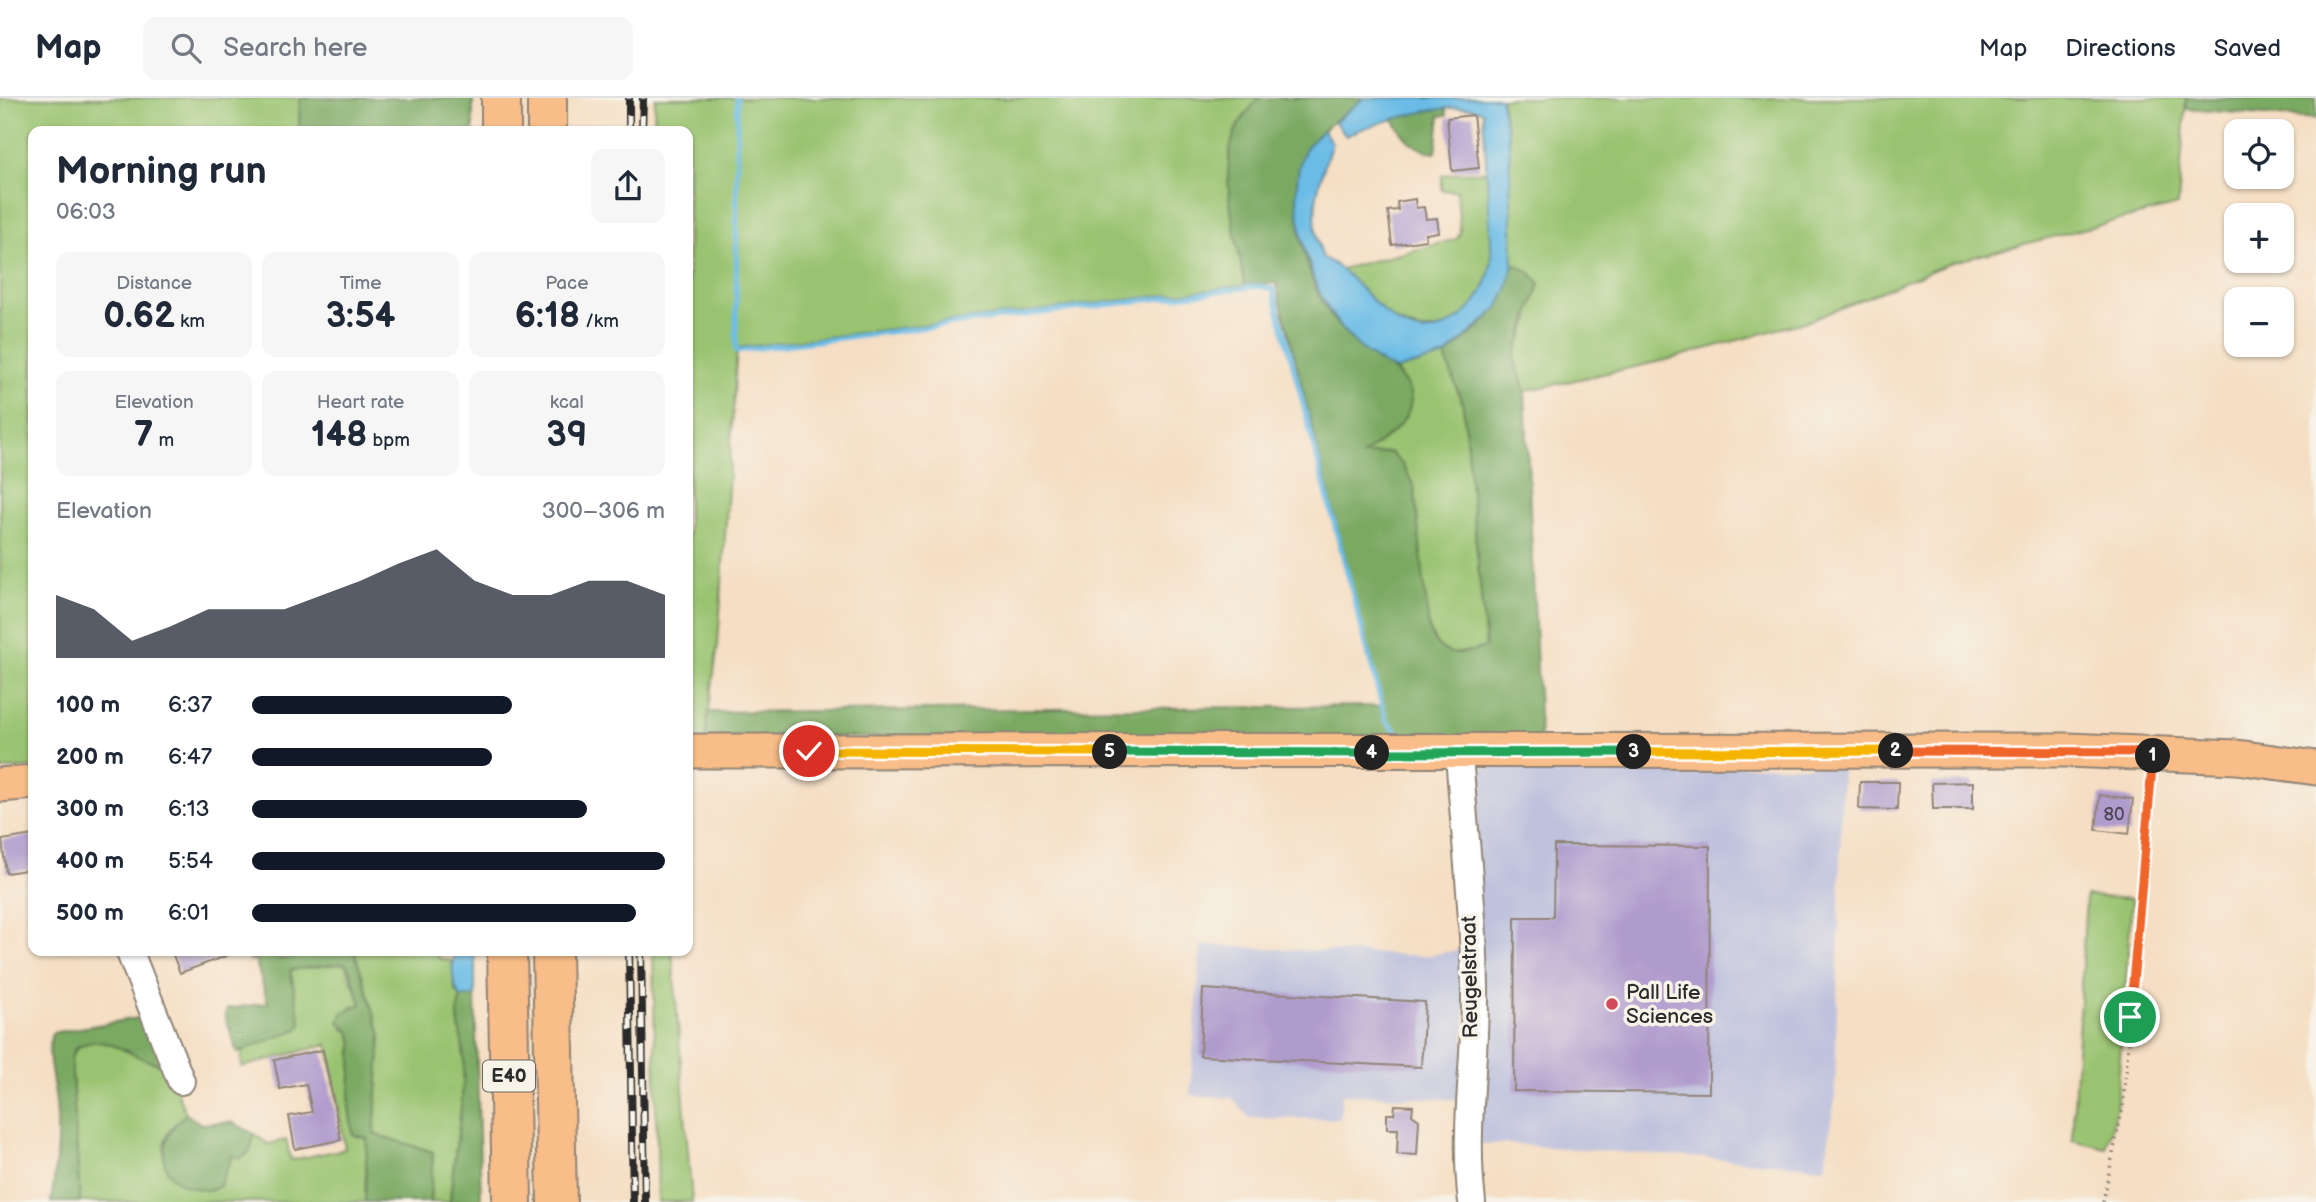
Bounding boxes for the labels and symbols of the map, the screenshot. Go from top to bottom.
pin [779,721,839,781]
pin: 5 [1092,734,1128,770]
pin: 3 [1616,734,1652,770]
pin: 2 [1878,734,1913,768]
pin: 4 [1354,736,1390,770]
pin: 1 [2136,738,2170,774]
house number: 80 [2103,804,2125,825]
street label: Reugelstraat [1456,915,1484,1039]
place label: Pall Life Sciences [1626,980,1713,1029]
pin [2100,987,2160,1047]
marker: Pall Life Sciences [1604,996,1620,1012]
road number: E40 [483,1060,535,1092]

